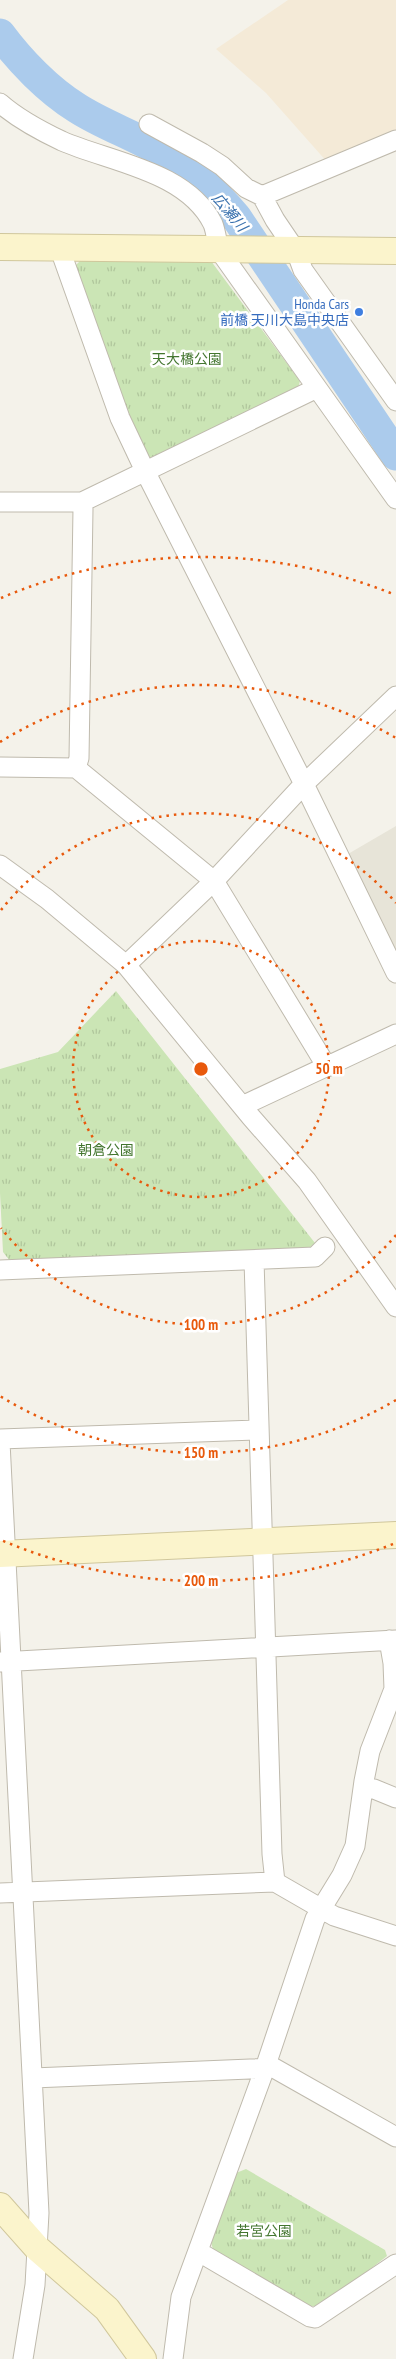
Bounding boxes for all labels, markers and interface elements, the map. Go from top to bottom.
water label: 広瀬川 [208,189,253,237]
place label: Honda Cars 前橋 天川大島中央店 [220,295,349,329]
marker: Honda Cars 前橋 天川大島中央店 [353,306,365,318]
park label: 天大橋公園 [152,350,222,368]
text: 50 m [315,1059,343,1078]
centre of rings [192,1060,210,1078]
park label: 朝倉公園 [78,1141,134,1159]
text: 100 m [184,1315,218,1334]
text: 150 m [184,1443,218,1462]
text: 200 m [184,1571,218,1590]
park label: 若宮公園 [236,2222,292,2240]

